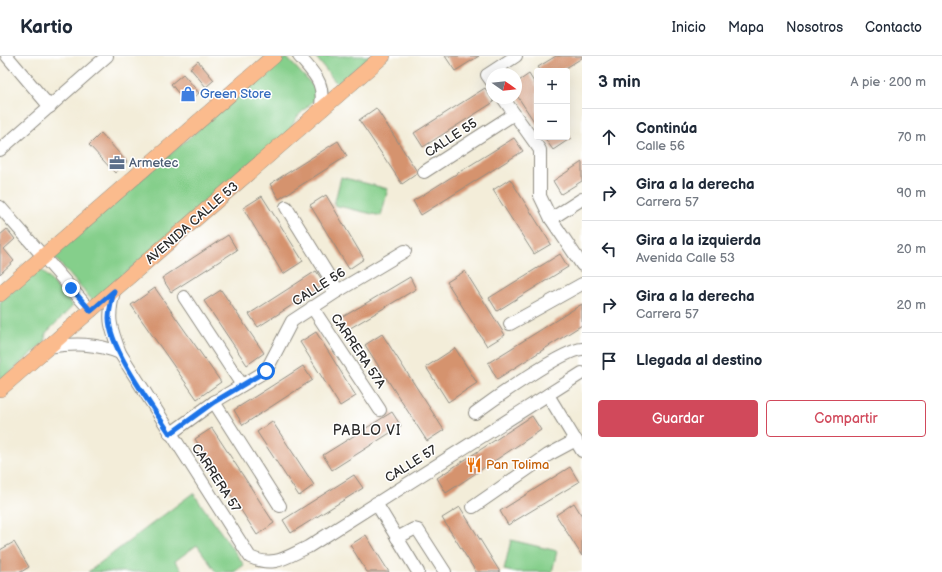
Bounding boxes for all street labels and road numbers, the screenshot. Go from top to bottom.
street label: CALLE 55 [422,115,480,161]
street label: AVENIDA CALLE 53 [142,178,242,268]
street label: CALLE 56 [289,264,349,310]
street label: CARRERA 57A [327,311,389,391]
street label: CARRERA 57 [188,441,244,516]
street label: CALLE 57 [382,442,440,486]

